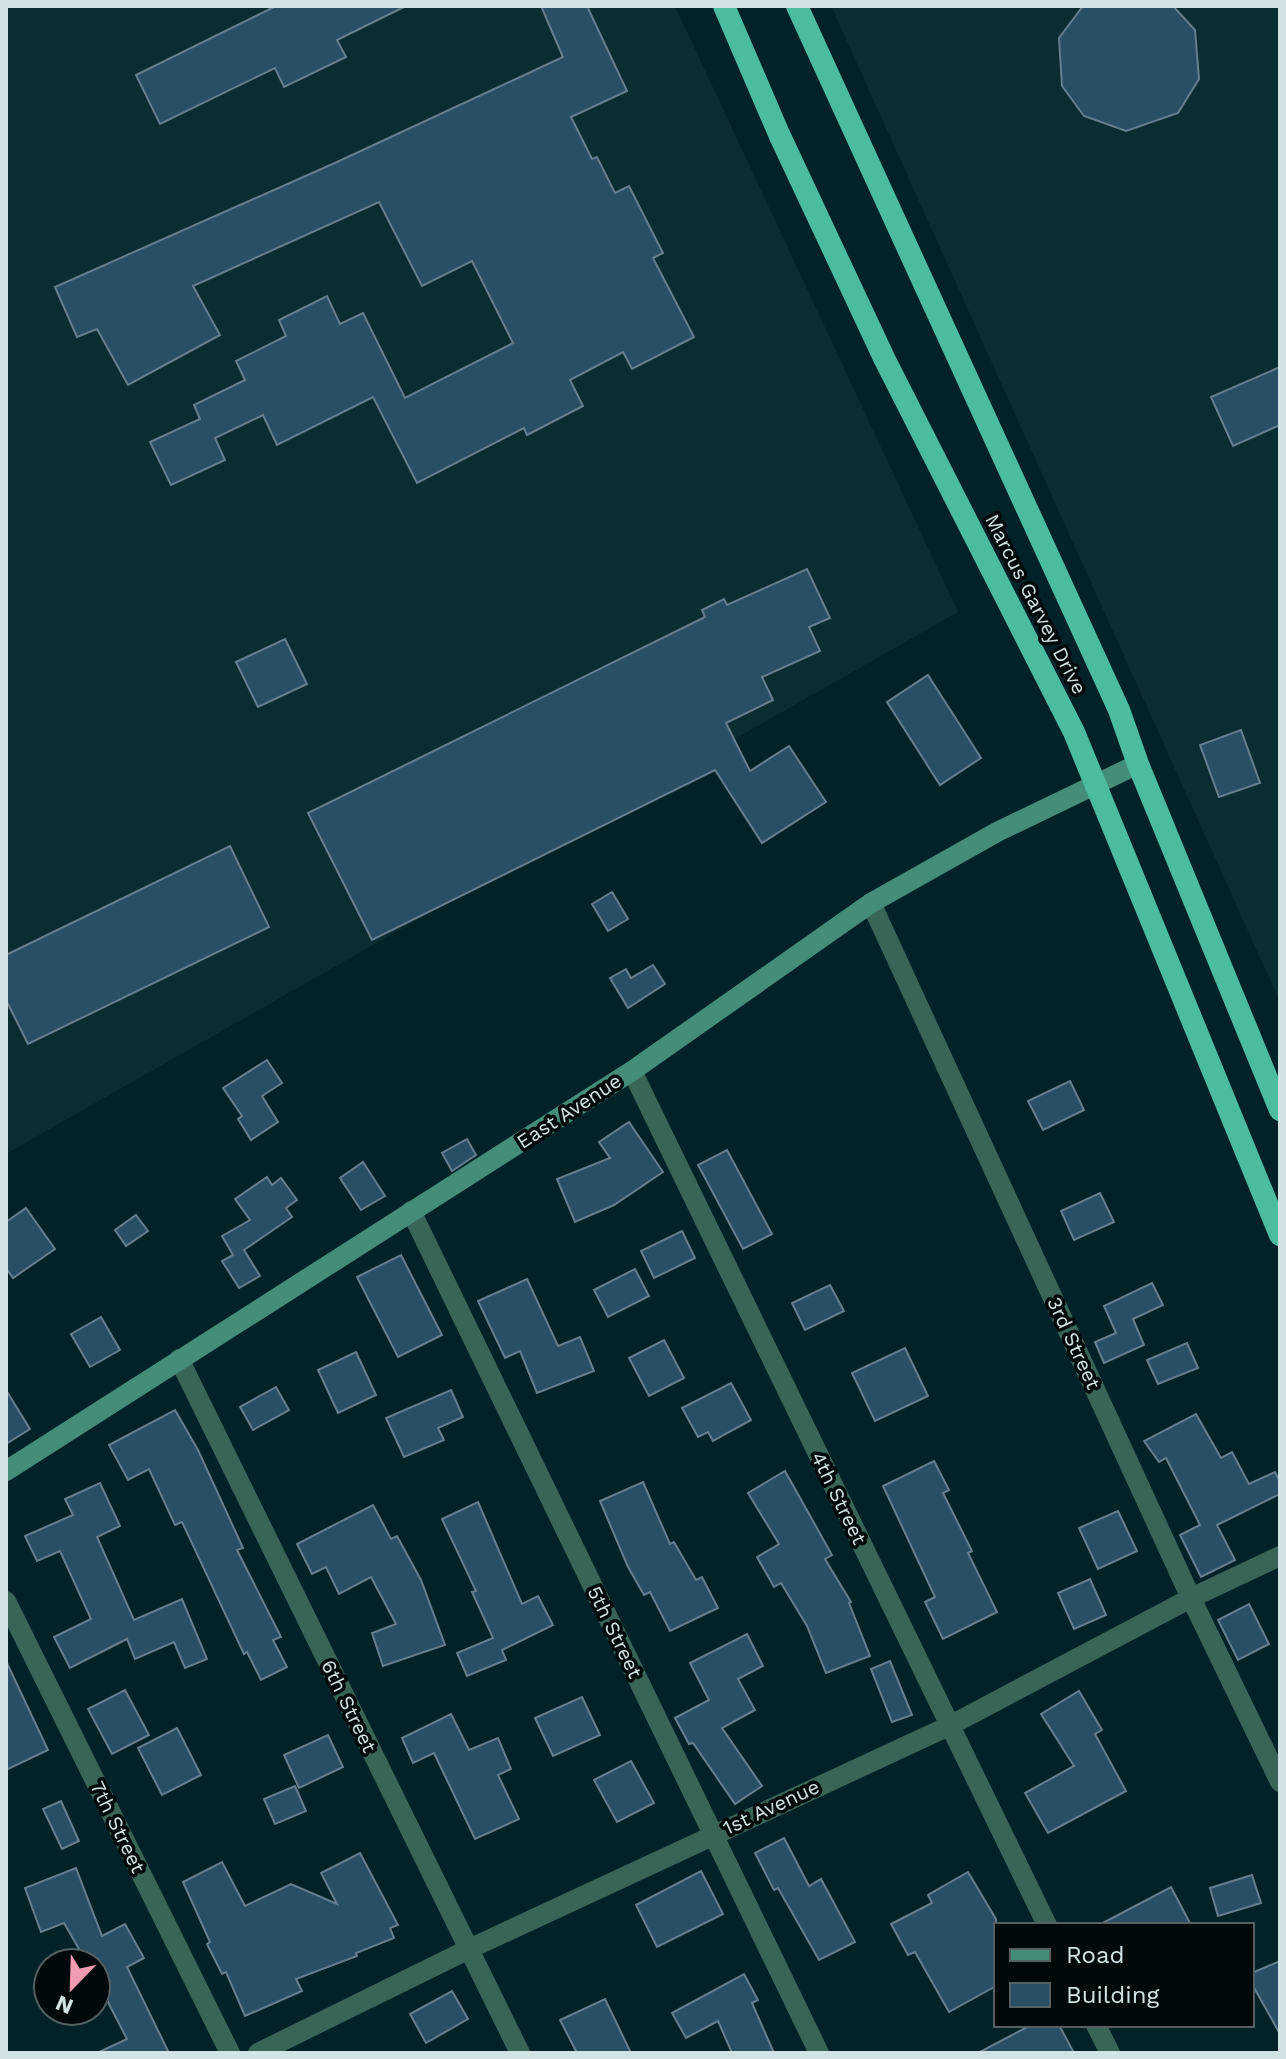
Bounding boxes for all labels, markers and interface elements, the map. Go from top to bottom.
street label: Marcus Garvey Drive [980,510,1092,698]
street label: East Avenue [512,1068,626,1154]
street label: 3rd Street [1042,1293,1106,1394]
street label: 4th Street [806,1448,872,1549]
street label: 5th Street [582,1582,648,1682]
street label: 6th Street [316,1656,382,1757]
street label: 1st Avenue [719,1774,823,1840]
street label: 7th Street [86,1777,151,1877]
legend [994,1923,1254,2027]
text: Road [1066,1941,1125,1969]
north arrow [32,1947,112,2027]
text: Building [1066,1981,1159,2009]
text: N [52,1990,77,2020]

